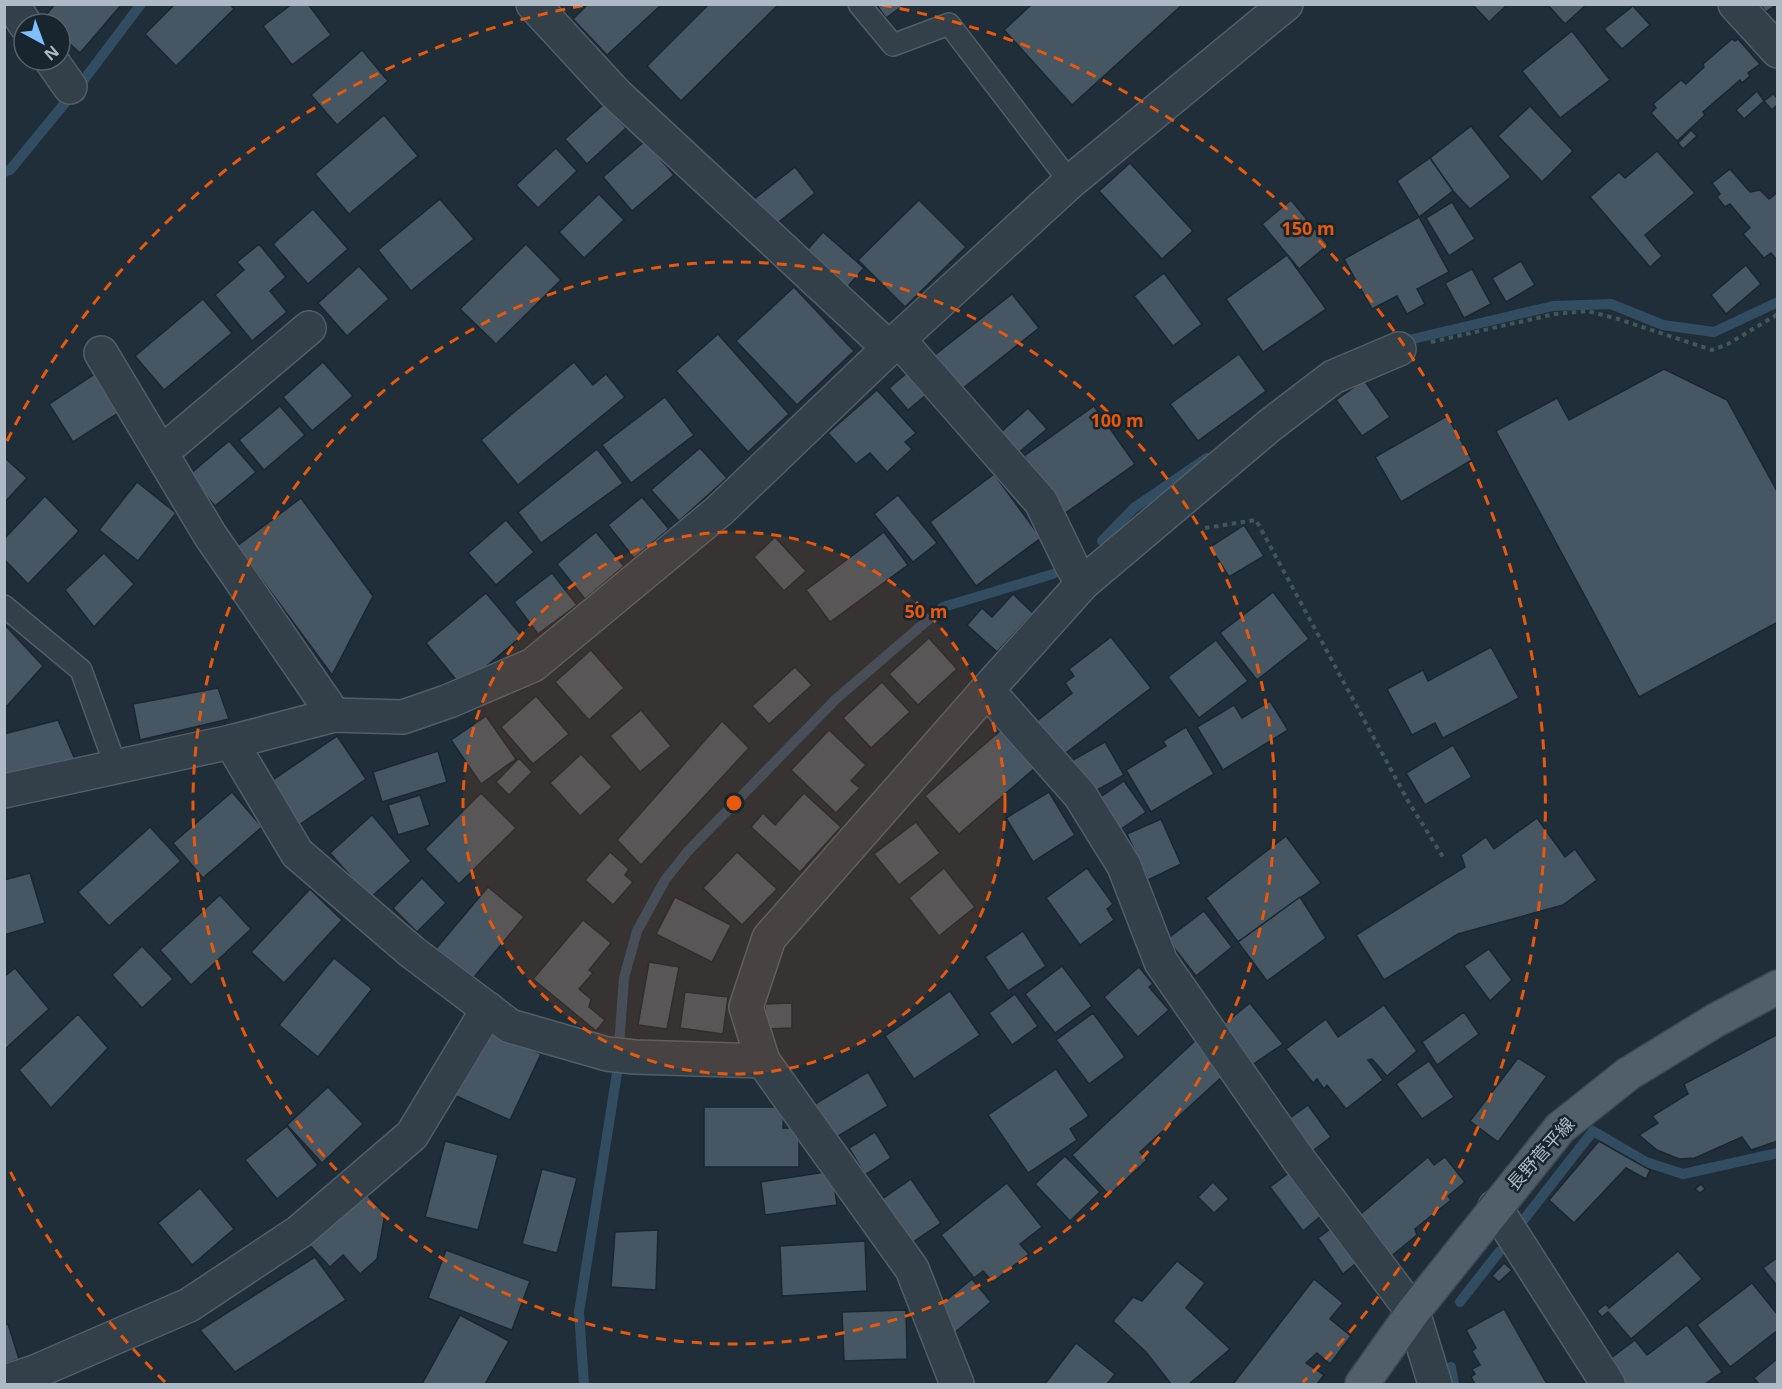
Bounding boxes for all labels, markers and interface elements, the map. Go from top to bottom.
north arrow [12,12,72,72]
text: N [40,41,64,66]
text: 150 m [1281,216,1335,240]
text: 100 m [1090,408,1144,432]
text: 50 m [905,599,947,623]
centre of rings [724,793,744,813]
street label: 長野菅平線 [1501,1112,1579,1195]

